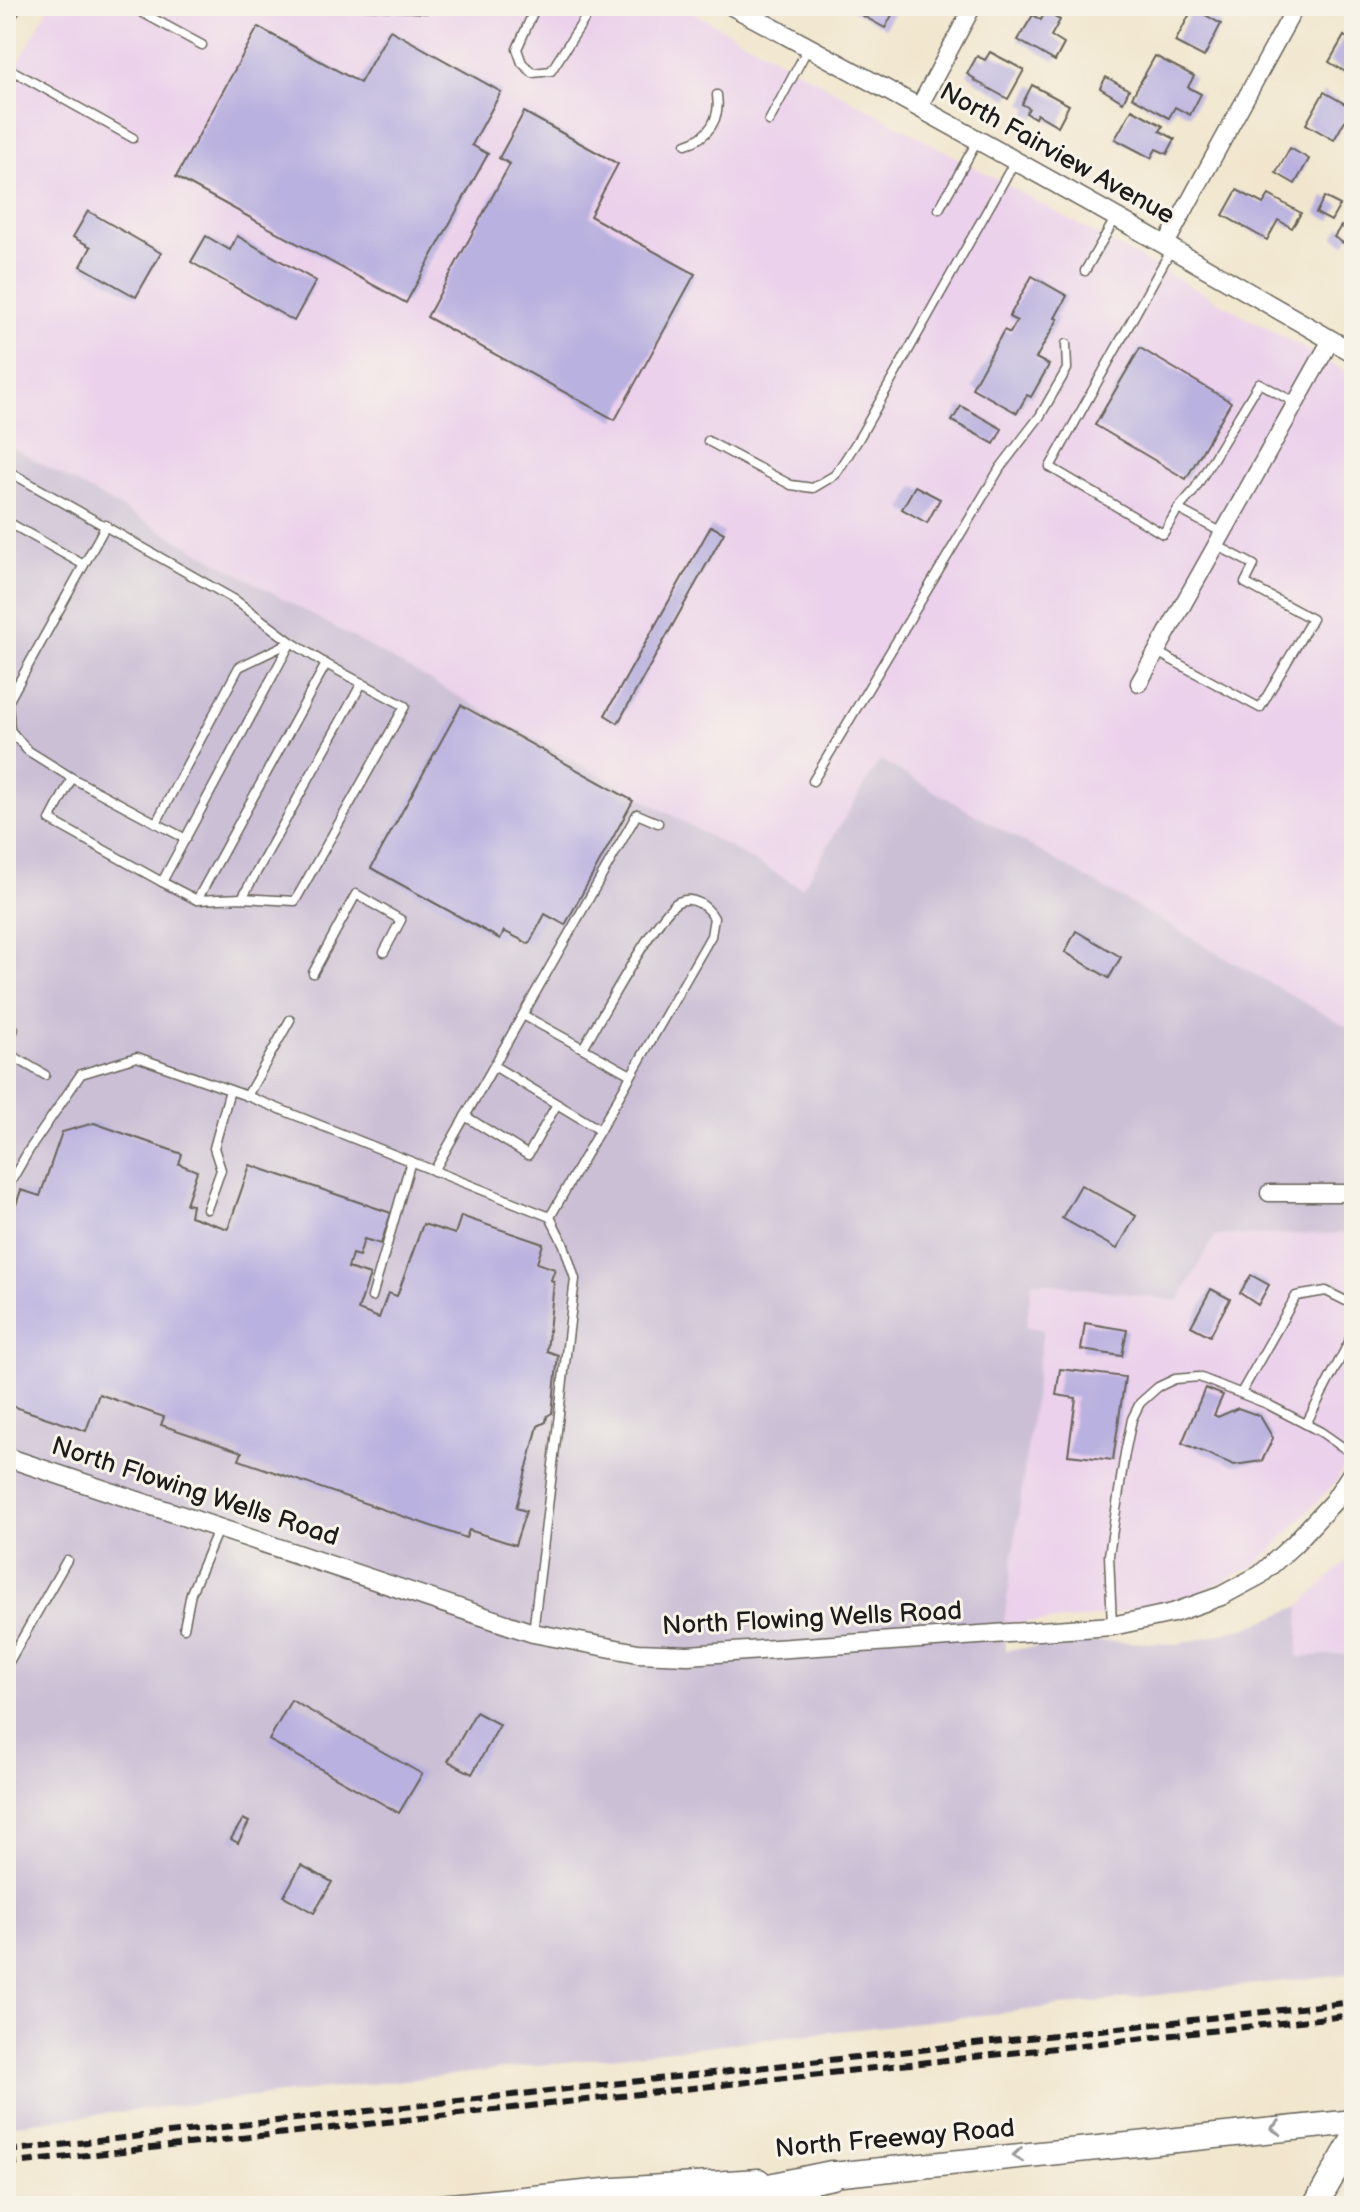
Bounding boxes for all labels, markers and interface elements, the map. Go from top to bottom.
street label: North Fairview Avenue [934,76,1180,232]
street label: North Flowing Wells Road [47,1431,343,1553]
street label: North Flowing Wells Road [661,1596,963,1642]
street label: North Freeway Road [774,2113,1016,2165]
one-way arrow [1269,2120,1282,2137]
one-way arrow [1011,2147,1024,2164]

